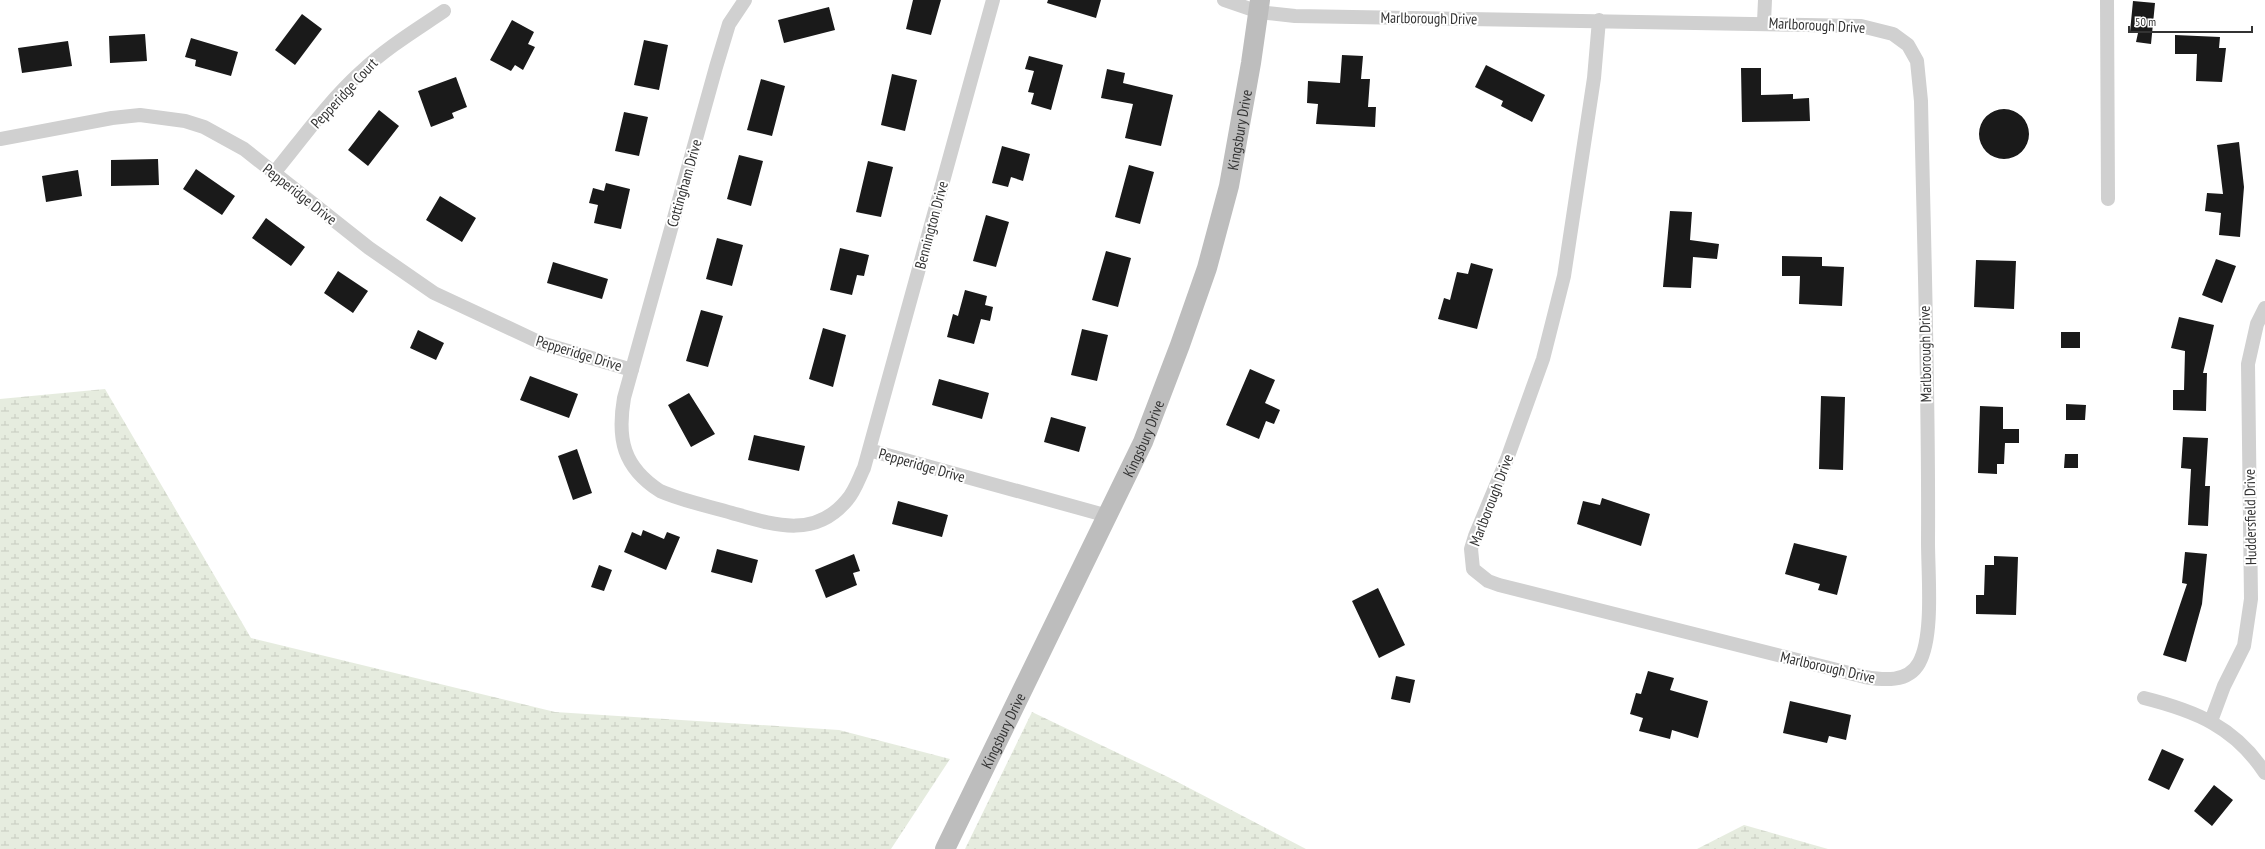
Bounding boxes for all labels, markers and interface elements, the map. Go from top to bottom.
street label: Marlborough Drive [1380,8,1478,28]
scale bar [2129,8,2252,34]
street label: Marlborough Drive [1768,13,1866,37]
text: 50 m [2135,14,2156,29]
street label: Pepperidge Court [307,54,381,132]
street label: Kingsbury Drive [1223,88,1256,172]
street label: Cottingham Drive [662,137,706,229]
street label: Pepperidge Drive [259,159,341,229]
street label: Bennington Drive [910,179,952,271]
street label: Marlborough Drive [1915,305,1935,403]
street label: Pepperidge Drive [534,331,624,375]
street label: Kingsbury Drive [1118,397,1168,480]
street label: Pepperidge Drive [877,444,967,486]
street label: Marlborough Drive [1465,451,1517,549]
street label: Huddersfield Drive [2240,469,2260,565]
street label: Marlborough Drive [1779,647,1877,687]
street label: Kingsbury Drive [976,689,1029,771]

